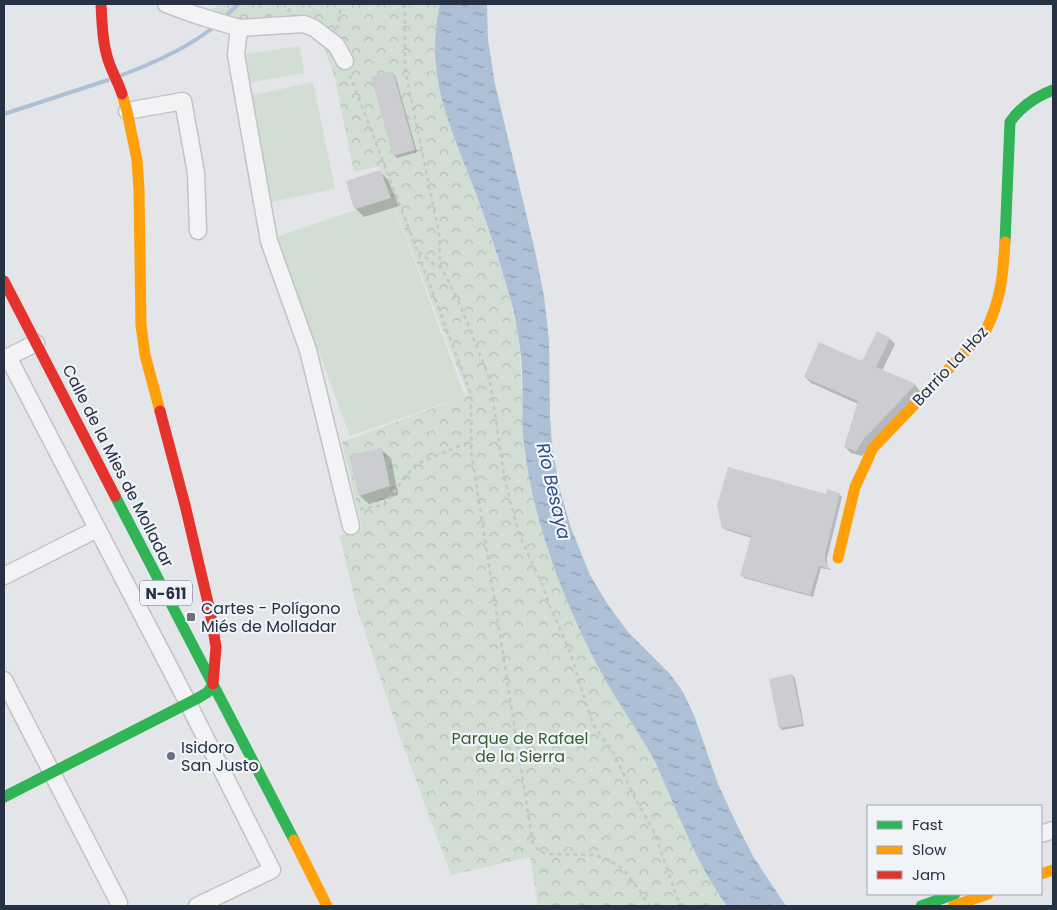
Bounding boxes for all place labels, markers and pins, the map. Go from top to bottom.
place label: Cartes - Polígono Miés de Molladar [201,597,341,638]
marker: Cartes - Polígono Miés de Molladar [185,611,197,623]
place label: Isidoro San Justo [181,736,259,777]
marker: Isidoro San Justo [165,750,177,762]

